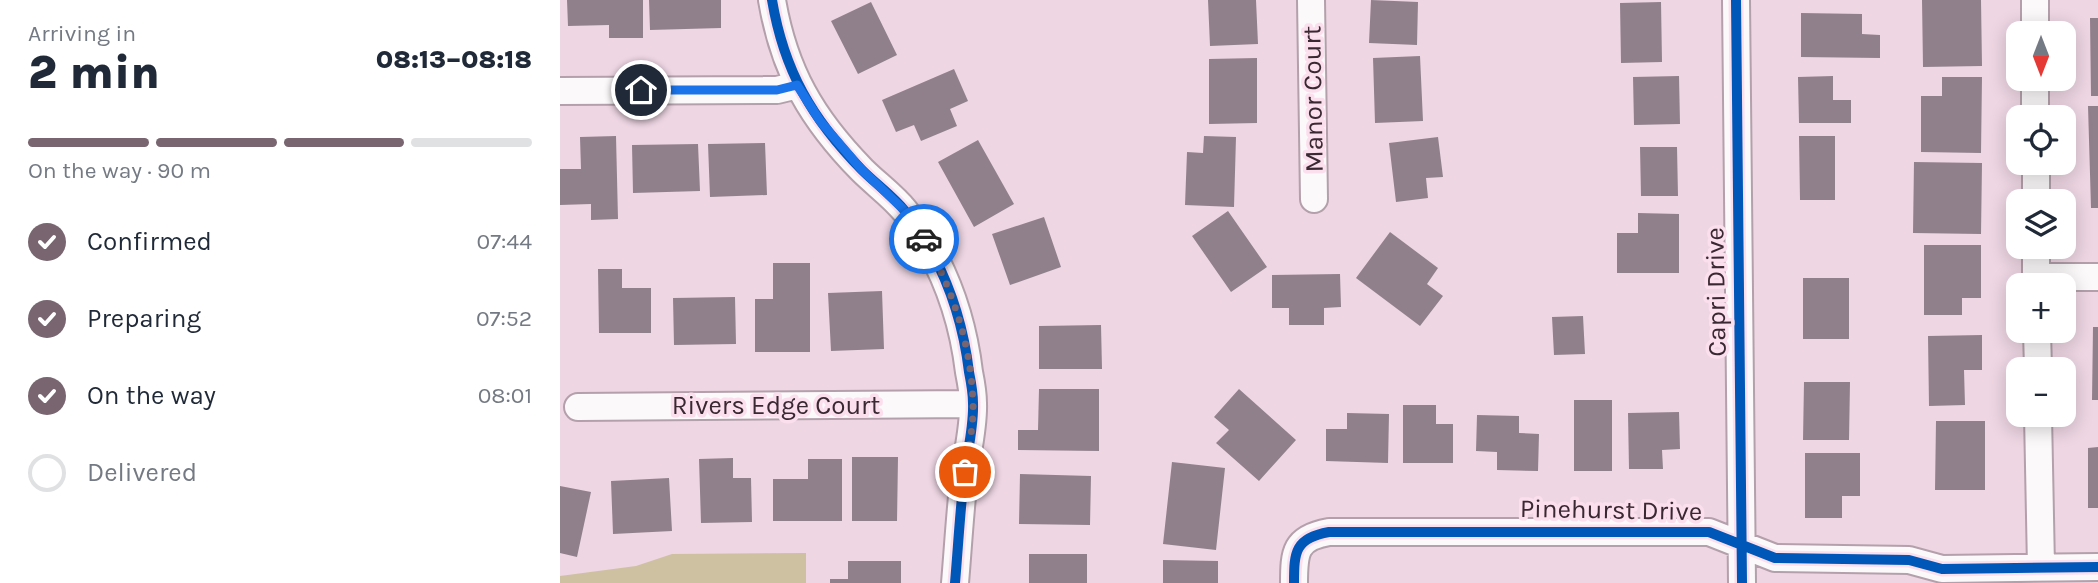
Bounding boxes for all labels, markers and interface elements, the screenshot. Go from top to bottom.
text: Arriving in [28,20,136,47]
north arrow [2006,21,2076,91]
map controls [2006,21,2076,427]
street label: Manor Court [1296,25,1330,173]
text: 08:13–08:18 [376,44,532,75]
text: 2 min [28,46,160,100]
pin [611,60,671,120]
icon: home [622,71,660,109]
button: locate [2006,105,2076,175]
text: On the way · 90 m [28,157,211,184]
button: layers [2006,189,2076,259]
courier [889,204,959,274]
icon: car [905,220,943,258]
icon: check [28,223,66,261]
text: Confirmed [87,226,212,257]
street label: Capri Drive [1699,227,1733,357]
text: 07:44 [477,228,532,255]
button: + [2006,273,2076,343]
icon: check [28,300,66,338]
text: Preparing [87,303,201,334]
text: 07:52 [476,305,532,332]
button: − [2006,357,2076,427]
icon: check [28,377,66,415]
text: On the way [87,380,216,411]
text: 08:01 [478,382,532,409]
street label: Rivers Edge Court [672,390,881,421]
pin [935,442,995,502]
icon: bag [946,453,984,491]
text: Delivered [87,457,197,488]
street label: Pinehurst Drive [1520,493,1702,527]

